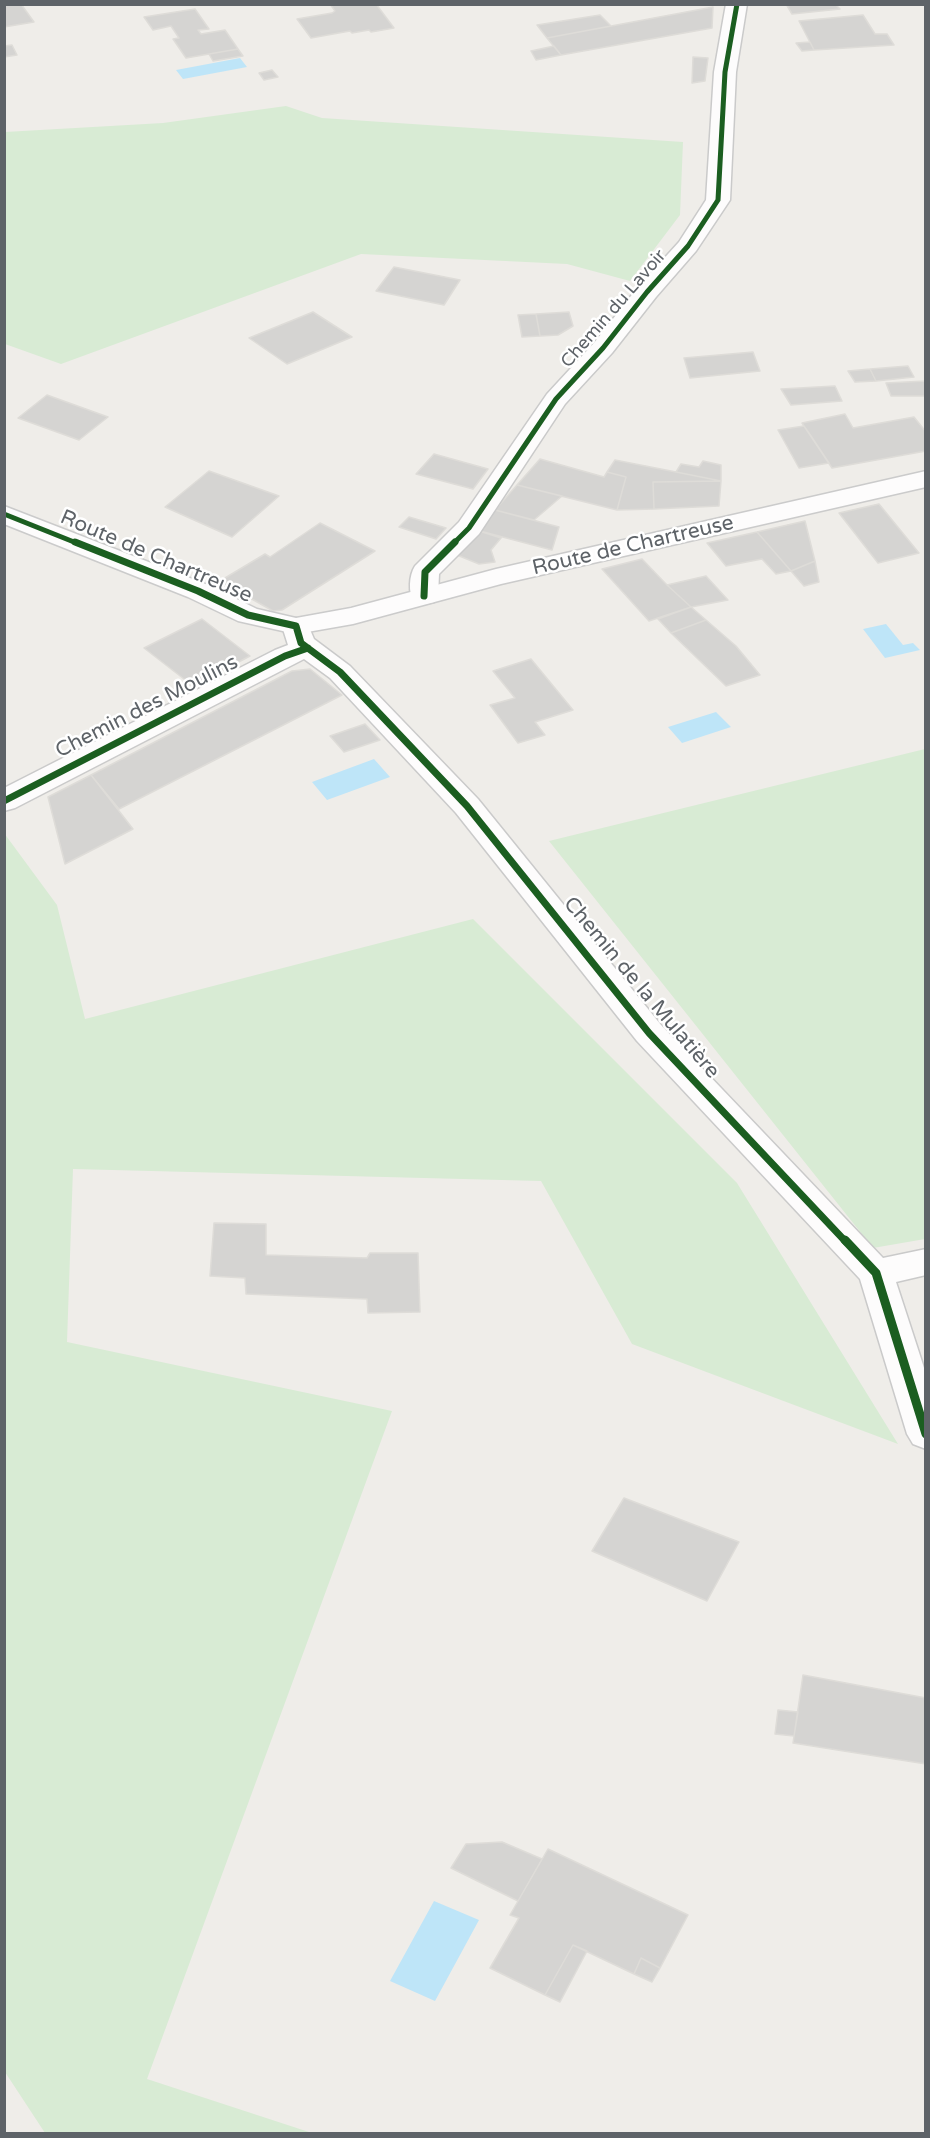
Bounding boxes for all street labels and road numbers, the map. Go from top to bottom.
street label: Chemin du Lavoir [557,246,671,372]
street label: Route de Chartreuse [56,505,256,609]
street label: Route de Chartreuse [530,511,736,581]
street label: Chemin des Moulins [51,650,243,764]
street label: Chemin de la Mulatière [558,892,724,1084]

